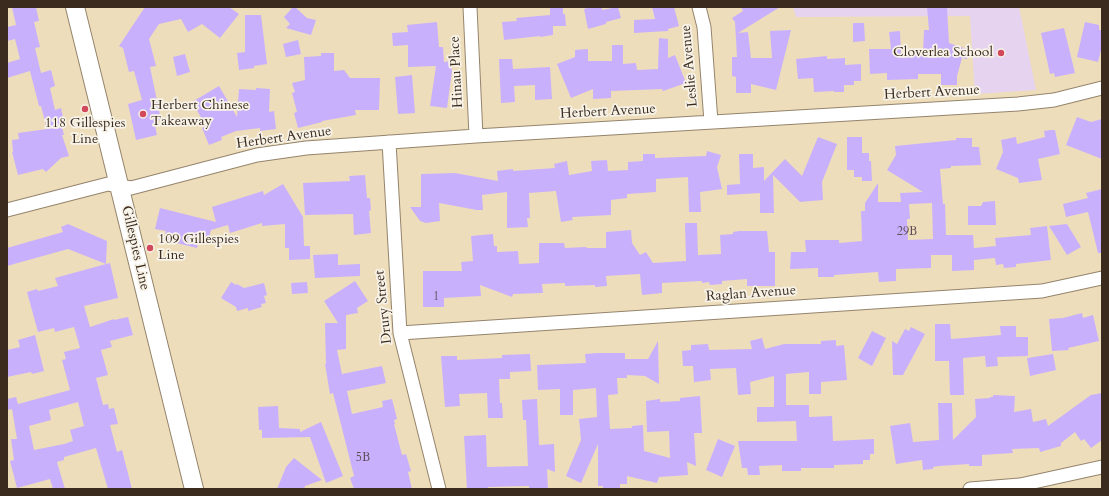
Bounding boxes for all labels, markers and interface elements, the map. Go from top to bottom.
street label: Leslie Avenue [678,24,702,108]
street label: Hinau Place [447,36,467,108]
place label: Cloverlea School [893,45,993,61]
marker: Cloverlea School [996,48,1006,58]
street label: Herbert Avenue [884,82,980,104]
place label: Herbert Chinese Takeaway [151,98,249,130]
street label: Herbert Avenue [560,101,656,123]
marker: 118 Gillespies Line [80,104,90,114]
marker: Herbert Chinese Takeaway [138,109,148,119]
place label: 118 Gillespies Line [45,116,125,148]
street label: Herbert Avenue [235,123,333,153]
street label: Gillespies Line [117,204,153,292]
house number: 29B [897,225,917,239]
place label: 109 Gillespies Line [158,232,239,264]
marker: 109 Gillespies Line [145,243,155,253]
street label: Drury Street [372,269,396,345]
street label: Raglan Avenue [705,282,797,306]
house number: 1 [433,290,439,304]
house number: 5B [356,451,370,465]

